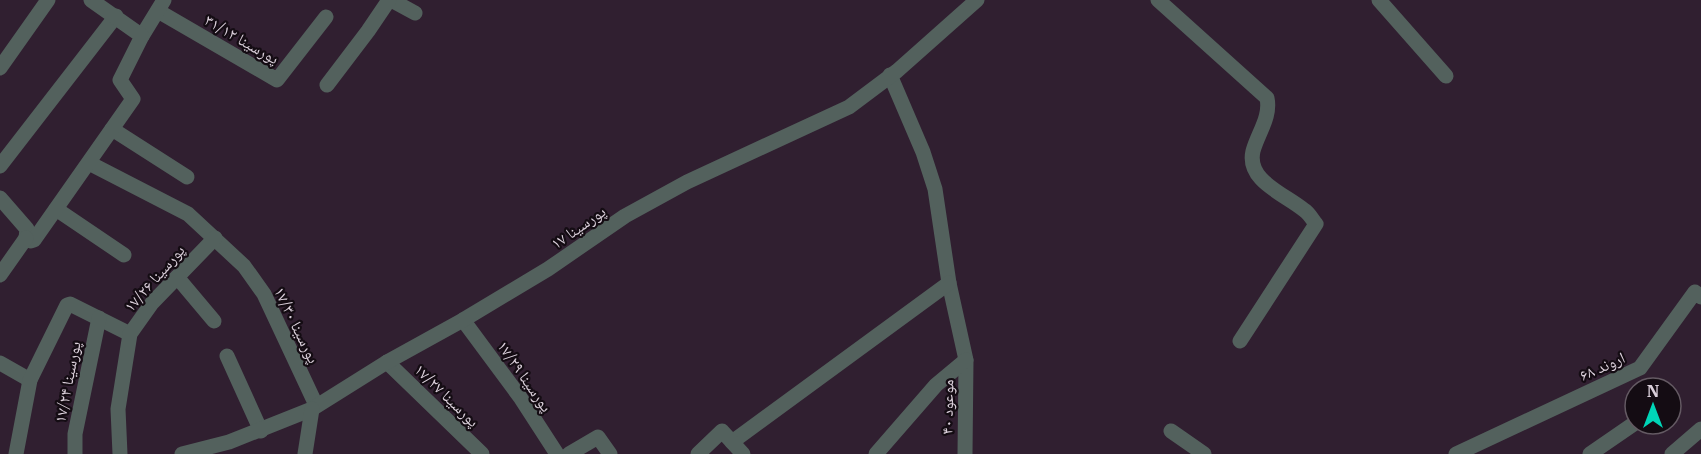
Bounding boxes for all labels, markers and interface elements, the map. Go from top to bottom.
street label: پورسینا ۳۱/۱۲ [201,10,283,69]
street label: پورسینا ۱۷ [547,201,610,253]
street label: پورسینا ۱۷/۲۶ [119,240,189,316]
street label: پورسینا ۱۷/۳۰ [270,284,324,367]
street label: پورسینا ۱۷/۲۹ [493,336,557,416]
street label: پورسینا ۱۷/۲۴ [49,339,85,424]
street label: اروند ۶۸ [1576,347,1628,385]
street label: پورسینا ۱۷/۲۷ [410,359,484,431]
north arrow [1623,376,1683,436]
street label: موعود ۴۰ [937,379,957,435]
text: N [1647,381,1659,401]

